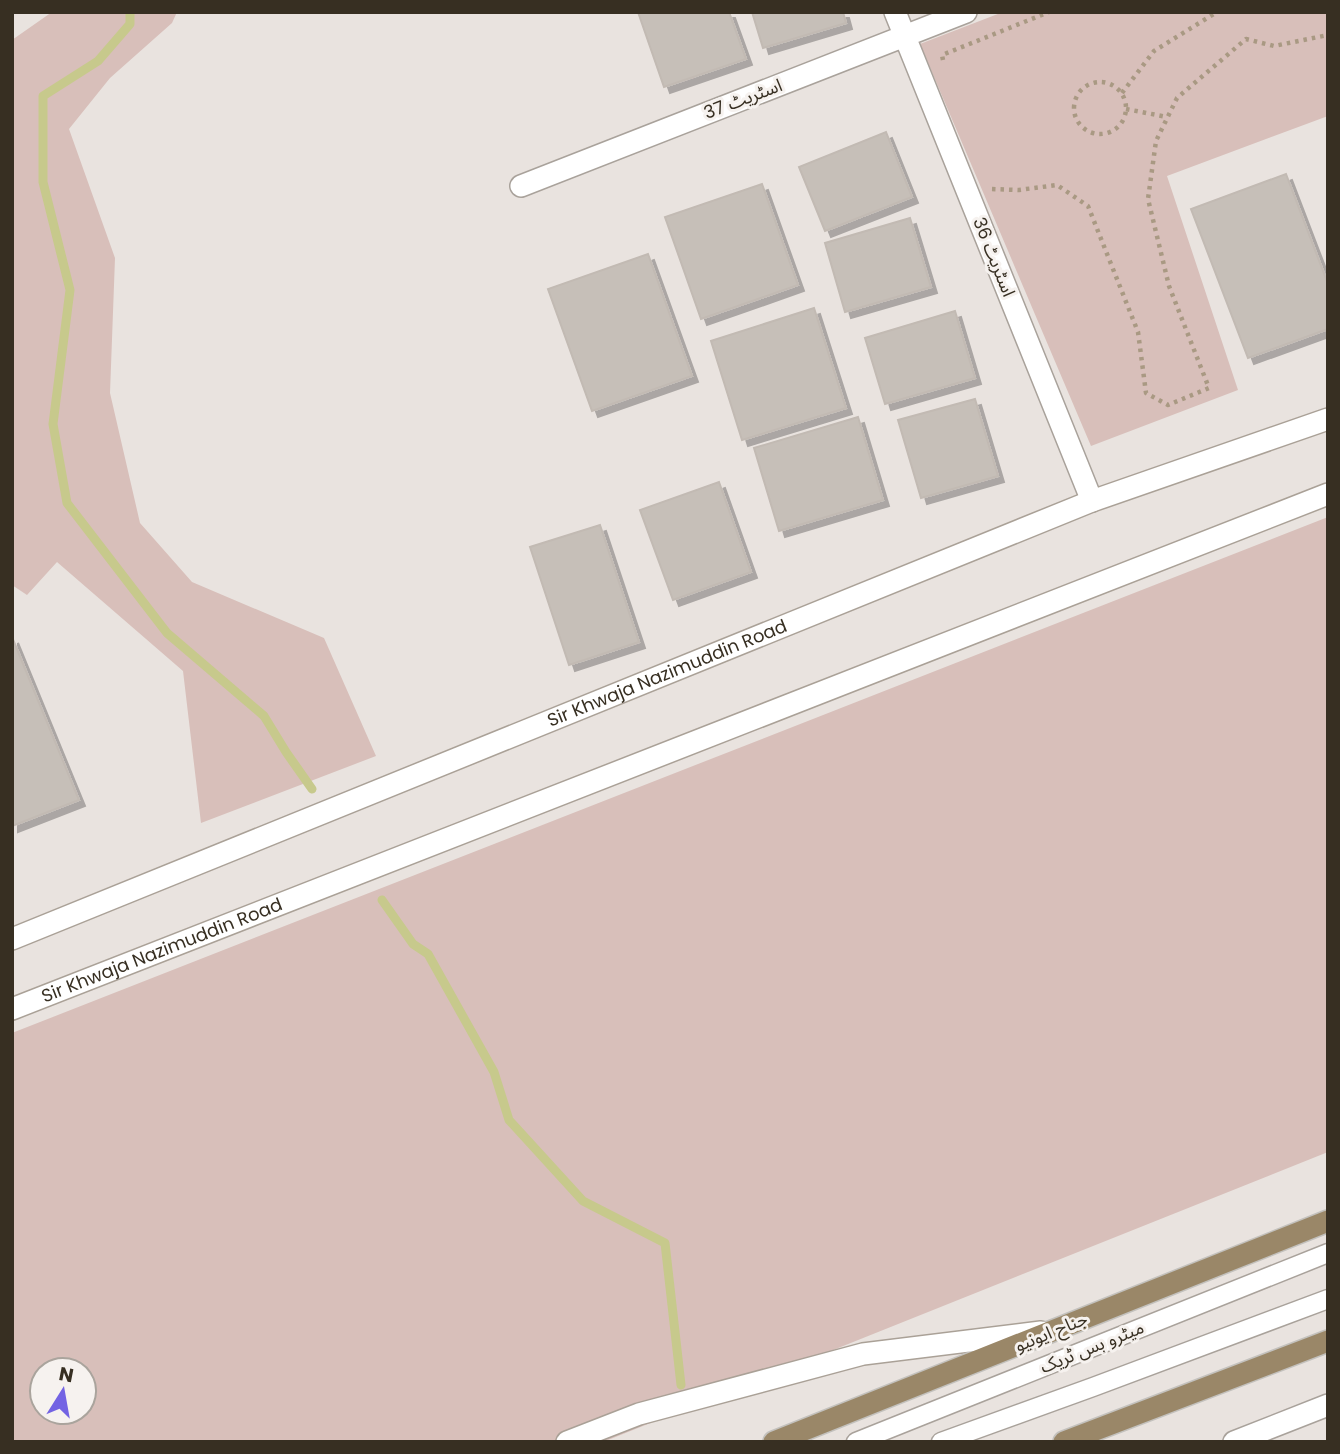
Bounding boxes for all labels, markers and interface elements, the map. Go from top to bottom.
street label: اسٹریٹ 37 [700,72,786,125]
street label: اسٹریٹ 36 [967,213,1022,300]
street label: Sir Khwaja Nazimuddin Road [543,613,791,733]
street label: Sir Khwaja Nazimuddin Road [38,891,286,1008]
street label: جناح ایونیو [1011,1306,1091,1358]
street label: میٹرو بس ٹریک [1036,1314,1148,1379]
north arrow [28,1356,98,1426]
text: N [57,1360,76,1389]

